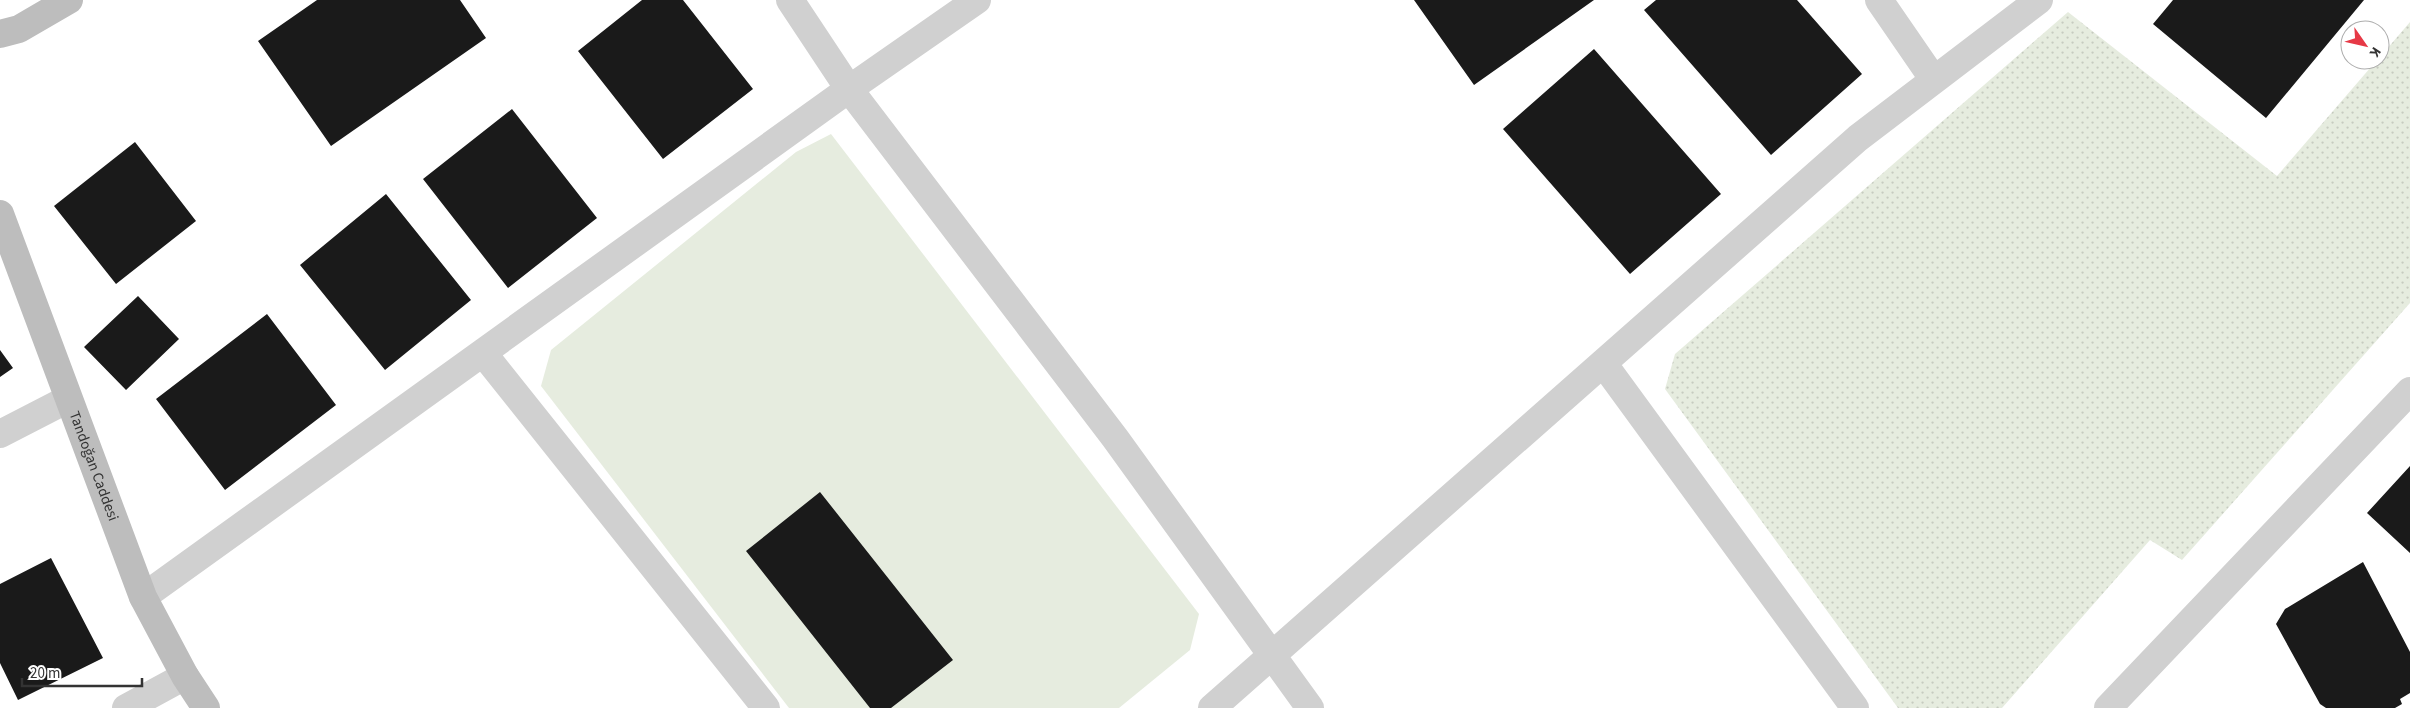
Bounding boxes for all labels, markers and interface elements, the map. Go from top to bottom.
north arrow [2340,20,2390,70]
text: K [2364,43,2386,61]
street label: Tandoğan Caddesi [64,408,124,524]
scale bar [22,656,142,688]
text: 20 m [30,663,60,684]

